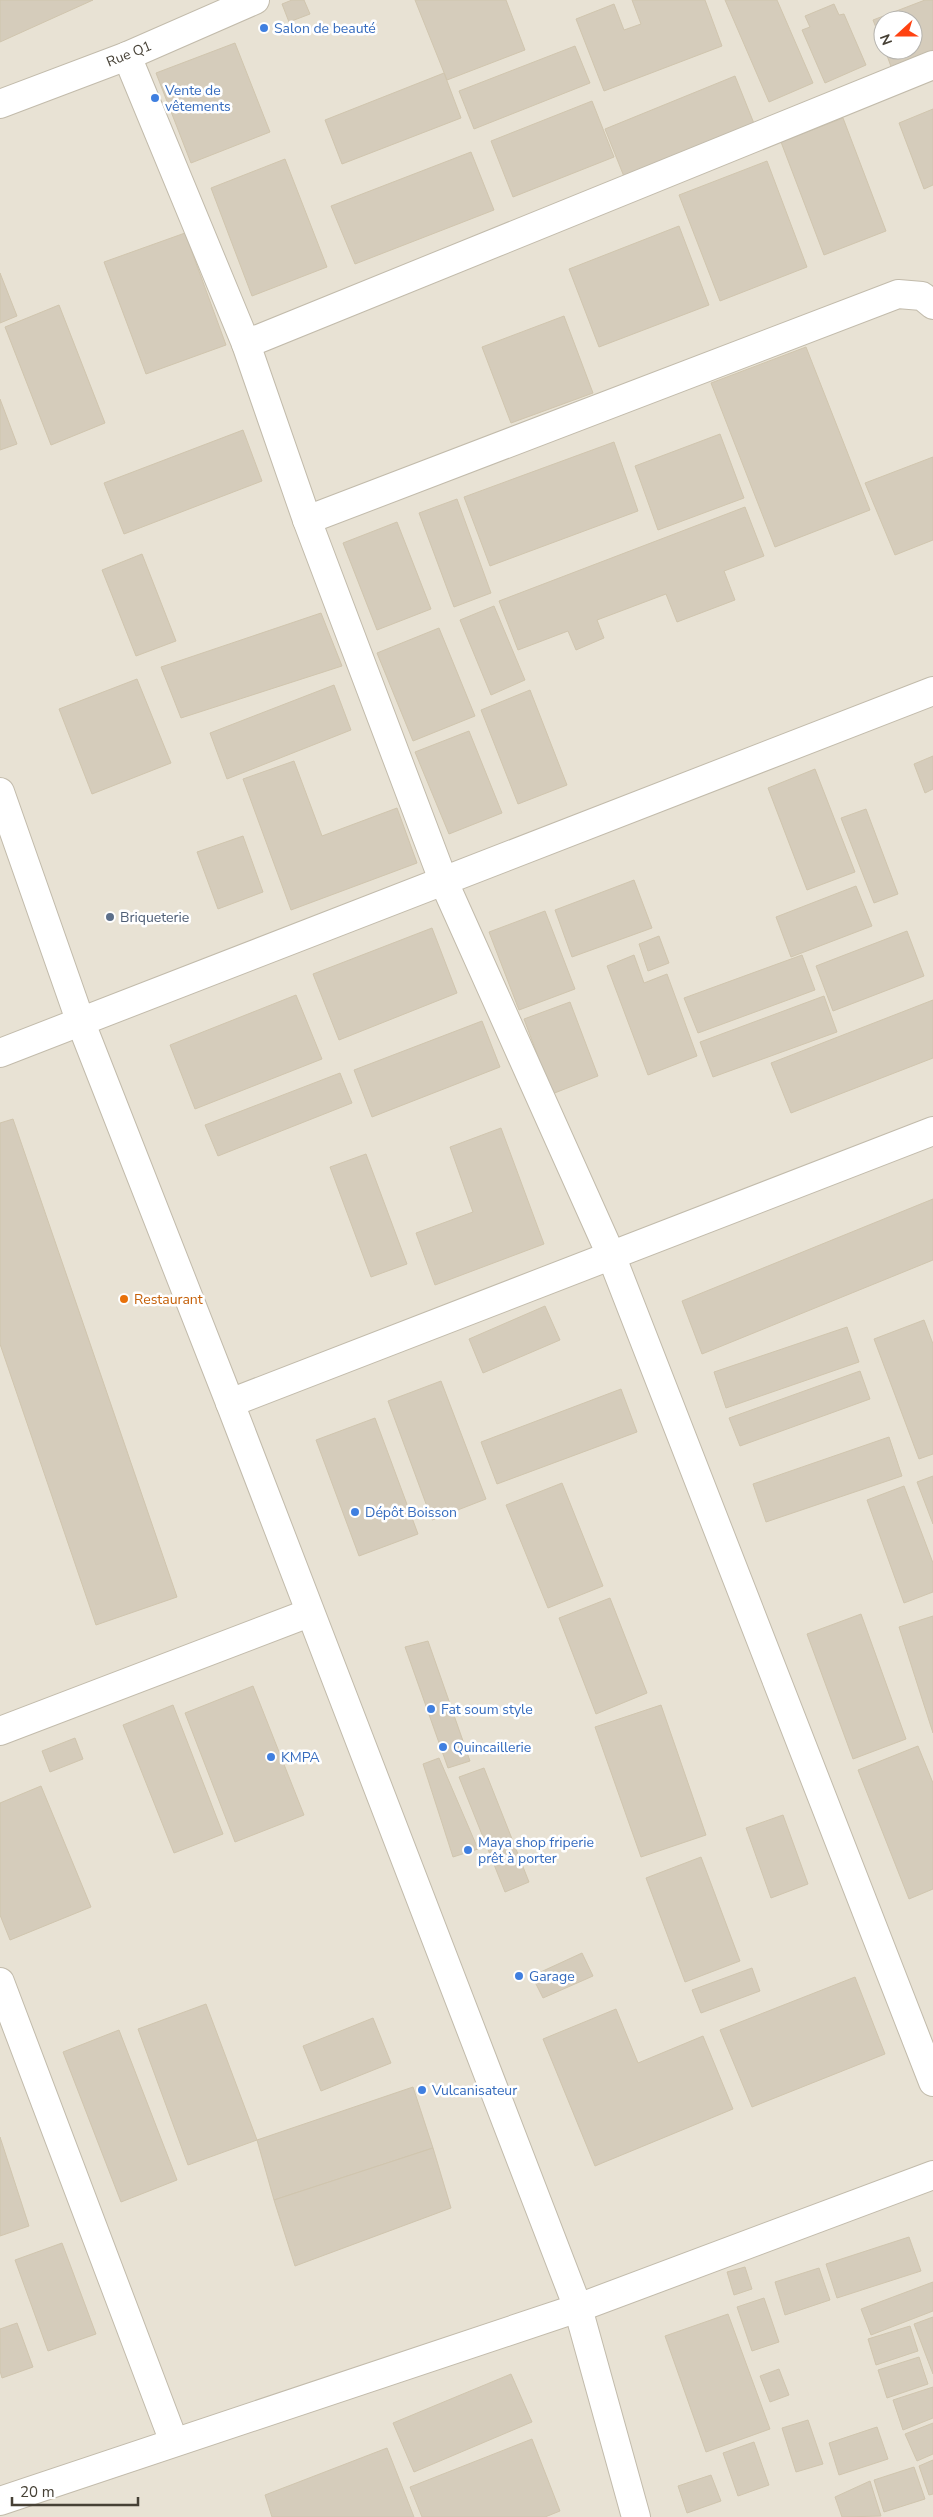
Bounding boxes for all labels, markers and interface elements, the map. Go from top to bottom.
north arrow [873,10,923,60]
place label: Salon de beauté [274,19,376,38]
marker: Salon de beauté [258,22,270,34]
text: N [876,31,897,48]
street label: Rue Q1 [103,36,155,72]
place label: Vente de vêtements [164,81,231,116]
marker: Vente de vêtements [149,92,161,104]
place label: Briqueterie [120,908,189,927]
marker: Briqueterie [104,911,116,923]
place label: Restaurant [134,1290,203,1309]
marker: Restaurant [118,1293,130,1305]
place label: Dépôt Boisson [365,1503,457,1522]
marker: Dépôt Boisson [349,1506,361,1518]
place label: Fat soum style [441,1700,533,1719]
marker: Fat soum style [425,1703,437,1715]
place label: Quincaillerie [453,1738,531,1757]
marker: Quincaillerie [437,1741,449,1753]
place label: KMPA [281,1748,320,1767]
marker: KMPA [265,1751,277,1763]
place label: Maya shop friperie prêt à porter [478,1833,594,1868]
marker: Maya shop friperie prêt à porter [462,1844,474,1856]
place label: Garage [529,1967,575,1986]
marker: Garage [513,1970,525,1982]
place label: Vulcanisateur [431,2081,517,2100]
marker: Vulcanisateur [416,2084,428,2096]
scale bar [12,2474,139,2506]
text: 20 m [20,2482,55,2502]

